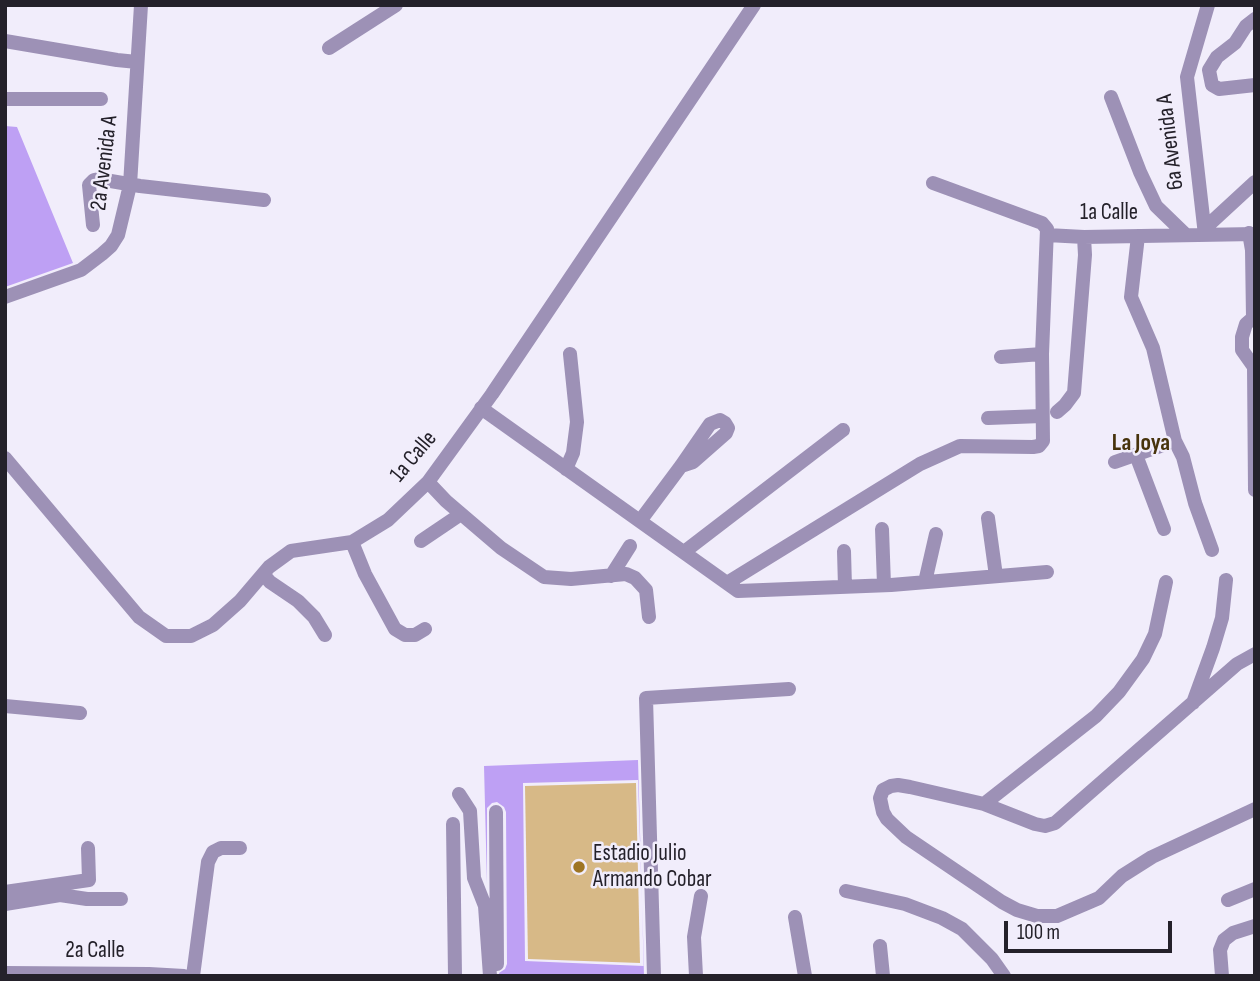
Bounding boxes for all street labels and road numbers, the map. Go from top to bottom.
street label: 6a Avenida A [1151,93,1191,191]
street label: 2a Avenida A [85,114,125,212]
street label: 1a Calle [1080,199,1138,227]
street label: 1a Calle [385,426,443,488]
street label: 2a Calle [65,937,125,965]

